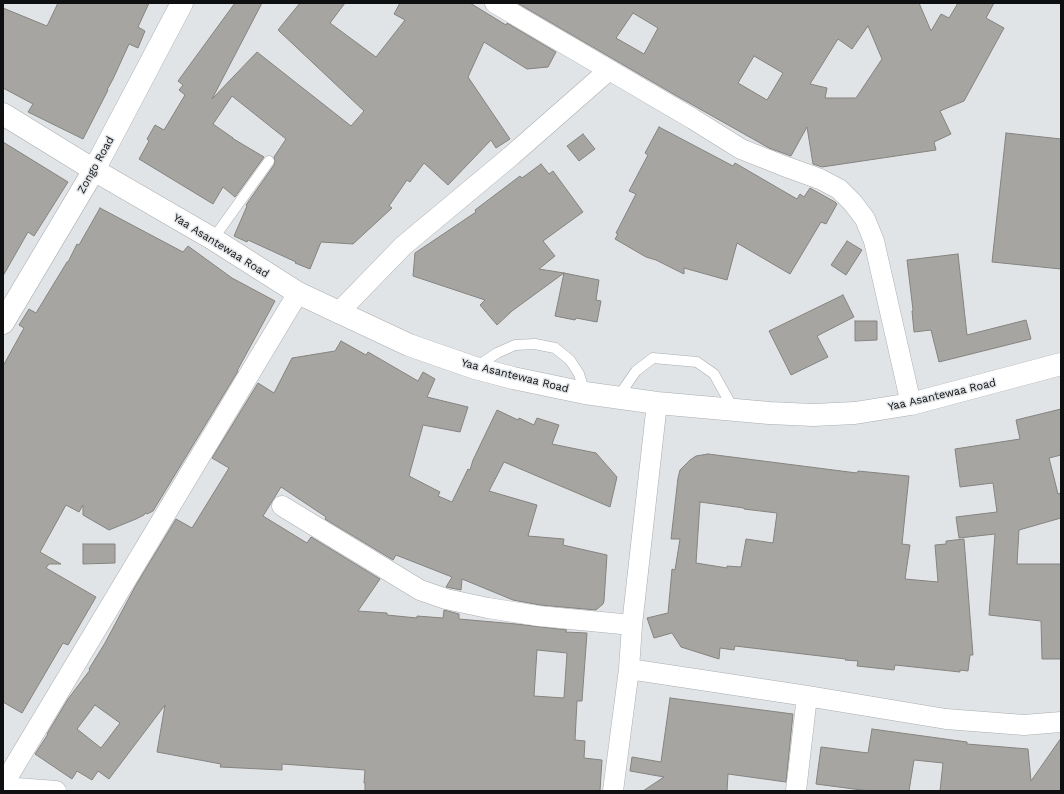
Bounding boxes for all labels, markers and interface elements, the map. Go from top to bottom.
street label: Zongo Road [75,134,117,196]
street label: Yaa Asantewaa Road [171,211,271,281]
street label: Yaa Asantewaa Road [460,356,570,396]
street label: Yaa Asantewaa Road [887,376,997,414]

